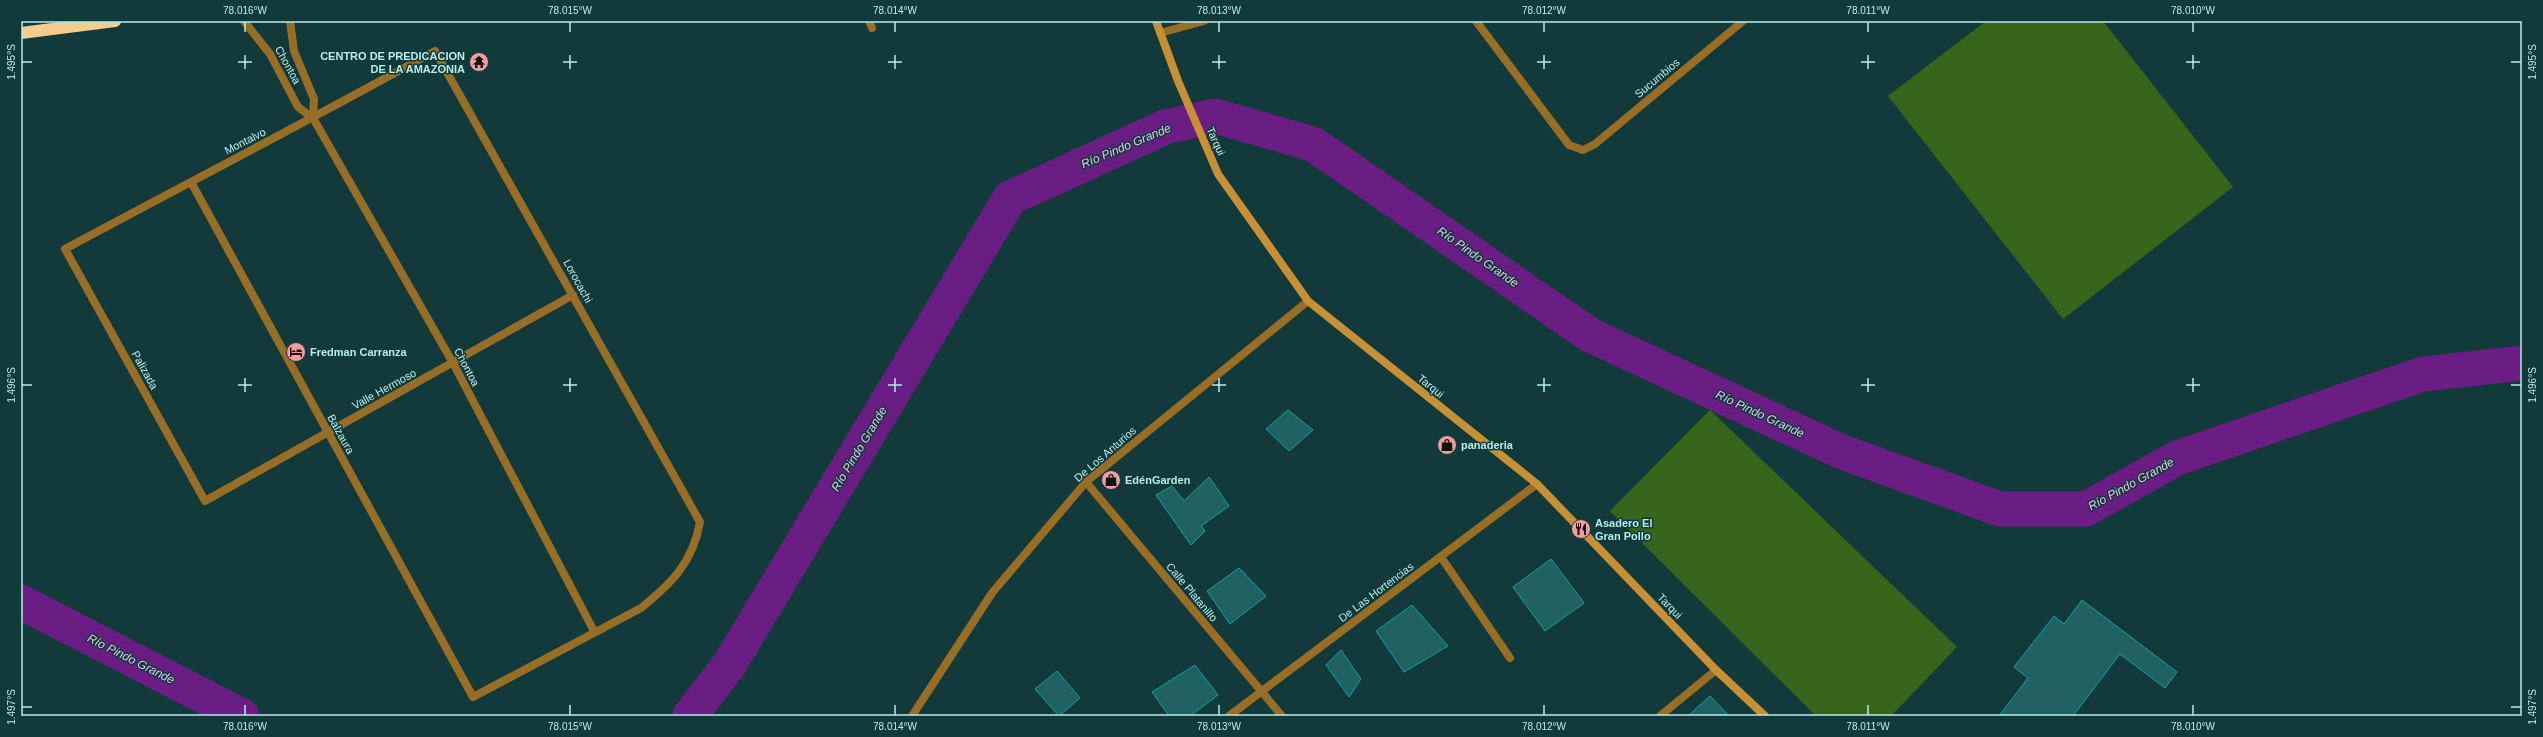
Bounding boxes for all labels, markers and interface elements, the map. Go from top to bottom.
text: 78.016°W [223,5,268,16]
text: 78.015°W [548,5,593,16]
text: 78.014°W [873,5,918,16]
text: 78.013°W [1197,5,1242,16]
text: 78.012°W [1522,5,1567,16]
text: 78.011°W [1846,5,1890,16]
text: 78.010°W [2171,5,2216,16]
text: 1.495°S [6,44,17,80]
street label: Chontoa [273,44,304,87]
text: 1.495°S [2527,44,2538,80]
place label: CENTRO DE PREDICACION DE LA AMAZONIA [320,50,465,75]
temple icon: CENTRO DE PREDICACION DE LA AMAZONIA [468,51,490,73]
street label: Sucumbios [1632,56,1682,100]
water label: Río Pindo Grande [1079,121,1173,171]
street label: Tarqui [1204,125,1228,157]
street label: Montalvo [222,126,268,156]
water label: Río Pindo Grande [1435,224,1522,290]
street label: Lorocachi [561,257,595,305]
hotel icon: Fredman Carranza [285,341,307,363]
place label: Fredman Carranza [310,346,407,358]
street label: Chontoa [452,346,482,389]
street label: Palizada [130,349,161,392]
street label: Valle Hermoso [350,366,418,412]
text: 1.496°S [6,367,17,403]
text: 1.496°S [2527,367,2538,403]
street label: Tarqui [1416,372,1446,400]
water label: Río Pindo Grande [1714,387,1807,441]
water label: Río Pindo Grande [828,404,890,494]
street label: Balzaura [325,412,357,457]
street label: De Los Anturios [1072,424,1139,484]
shop icon: panaderia [1436,434,1458,456]
place label: panaderia [1461,439,1514,451]
water label: Río Pindo Grande [2086,454,2177,513]
shop icon: EdénGarden [1100,469,1122,491]
place label: EdénGarden [1125,474,1191,486]
place label: Asadero El Gran Pollo [1595,517,1652,542]
restaurant icon: Asadero El Gran Pollo [1570,518,1592,540]
street label: Calle Platanillo [1164,560,1220,624]
street label: De Las Hortencias [1336,560,1416,624]
street label: Tarqui [1655,591,1685,621]
water label: Río Pindo Grande [85,631,177,687]
text: 1.497°S [6,689,17,725]
text: 1.497°S [2527,689,2538,725]
text: 78.016°W [223,721,268,732]
text: 78.015°W [548,721,593,732]
text: 78.014°W [873,721,918,732]
text: 78.013°W [1197,721,1242,732]
text: 78.012°W [1522,721,1567,732]
text: 78.011°W [1846,721,1890,732]
text: 78.010°W [2171,721,2216,732]

